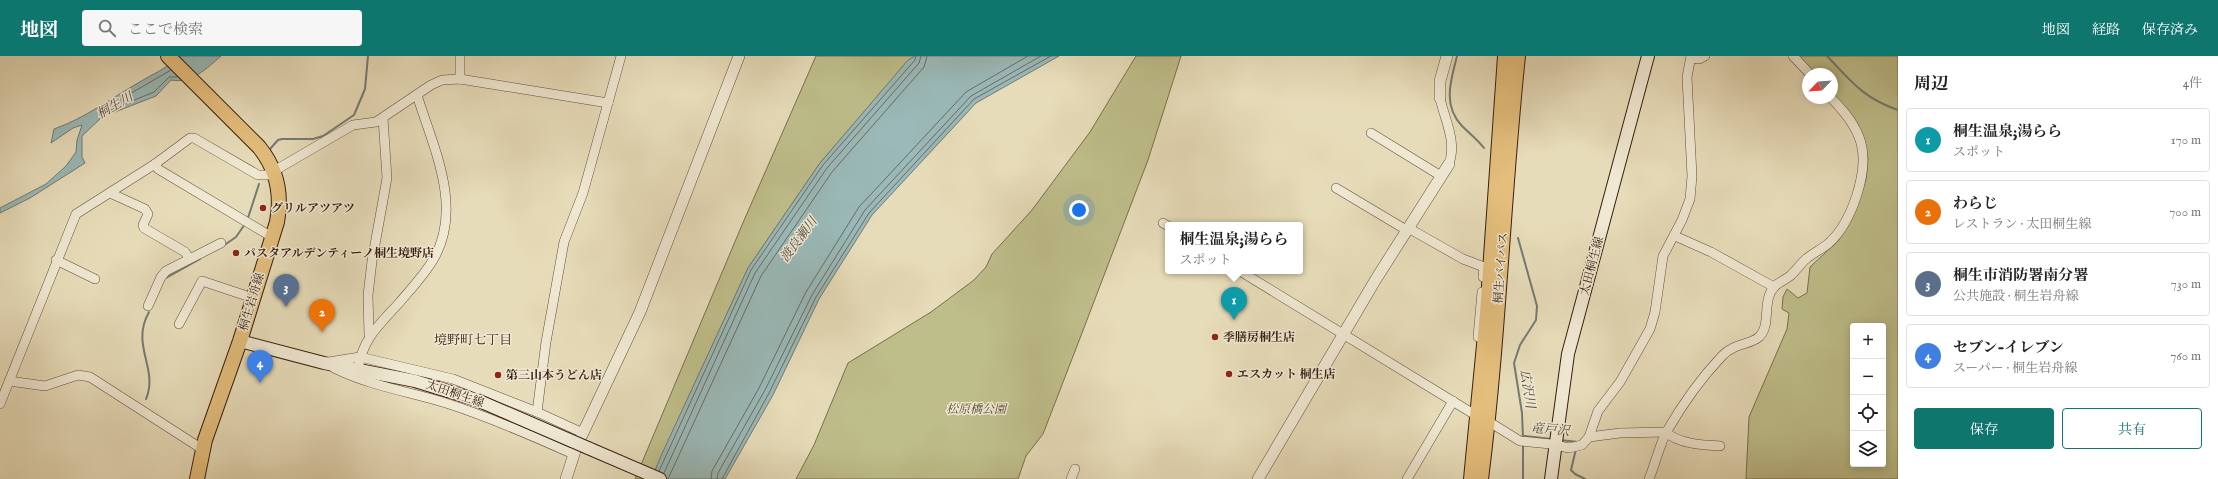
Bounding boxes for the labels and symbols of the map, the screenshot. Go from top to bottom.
north arrow [1802,68,1838,104]
water label: 桐生川 [94,88,138,123]
your location [1069,200,1089,220]
place label: グリルアツアツ [271,201,355,216]
marker: グリルアツアツ [258,203,268,213]
water label: 渡良瀬川 [777,213,823,266]
street label: 桐生バイパス [1491,232,1511,304]
street label: 太田桐生線 [1577,235,1607,297]
place label: パスタアルデンティーノ桐生境野店 [244,246,434,261]
marker: パスタアルデンティーノ桐生境野店 [231,248,241,258]
street label: 桐生岩舟線 [236,271,268,333]
pin: 3 [273,274,299,307]
pin: 1 [1221,287,1247,320]
pin: 2 [309,299,335,332]
place label: 季膳房桐生店 [1223,330,1295,345]
district label: 境野町七丁目 [434,332,512,349]
marker: 季膳房桐生店 [1210,332,1220,342]
pin: 4 [247,350,273,383]
place label: エスカット 桐生店 [1237,367,1336,382]
place label: 第三山本うどん店 [506,368,602,383]
water label: 広沢川 [1516,368,1539,412]
marker: エスカット 桐生店 [1224,369,1234,379]
marker: 第三山本うどん店 [493,370,503,380]
street label: 太田桐生線 [424,377,486,411]
park label: 松原橋公園 [946,402,1008,417]
water label: 竜戸沢 [1530,420,1572,440]

